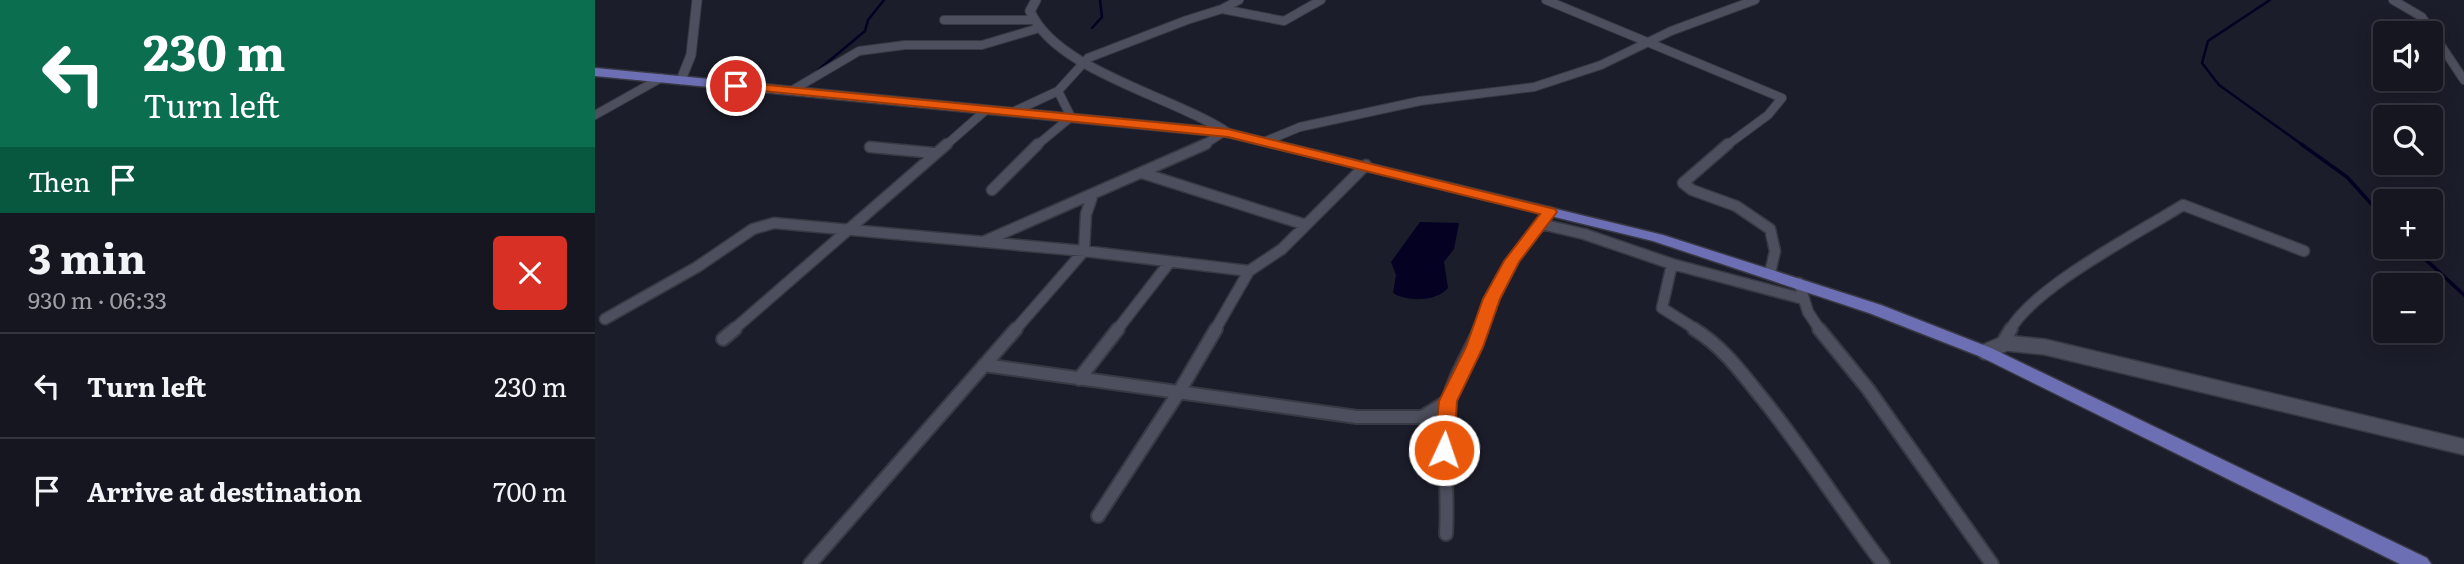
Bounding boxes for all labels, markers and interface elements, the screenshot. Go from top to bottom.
text: 230 m [143,13,286,86]
map controls [2373,21,2443,343]
button: sound [2373,21,2443,91]
icon: left [28,28,119,119]
pin [706,56,766,116]
icon: arrive [717,67,755,105]
text: Turn left [143,80,280,128]
button: search [2373,105,2443,175]
text: Then [28,161,90,200]
icon: arrive [104,161,142,199]
button: + [2373,189,2443,259]
text: 3 min [28,225,146,287]
button: close [493,236,567,310]
button: − [2373,273,2443,343]
text: 930 m · 06:33 [28,282,167,316]
text: Turn left [87,366,206,405]
text: 230 m [494,366,567,405]
icon: left [28,367,66,405]
position arrow [1407,413,1481,487]
text: Arrive at destination [87,471,362,510]
text: 700 m [493,471,567,510]
icon: arrive [28,472,66,510]

